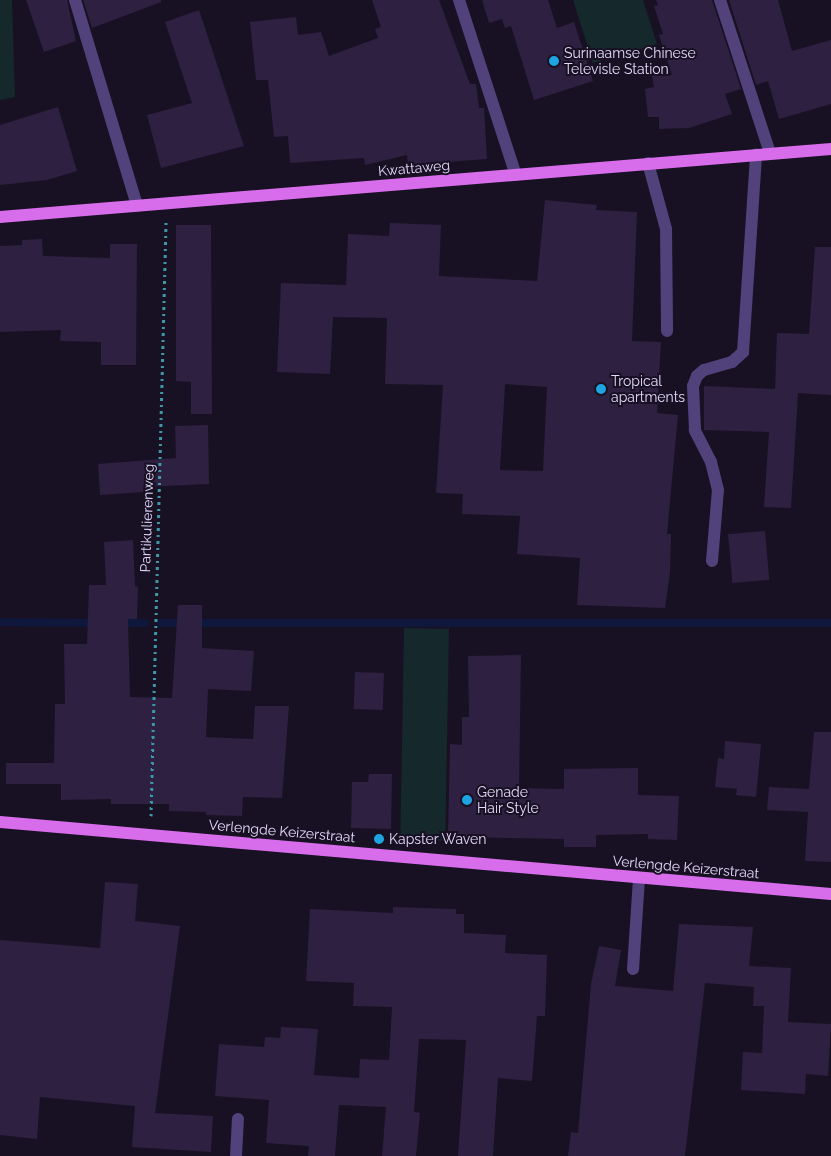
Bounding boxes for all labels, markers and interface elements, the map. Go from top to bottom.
place label: Surinaamse Chinese Televisle Station [564,45,696,78]
marker: Surinaamse Chinese Televisle Station [548,55,560,67]
street label: Kwattaweg [377,156,451,180]
place label: Tropical apartments [611,373,685,406]
marker: Tropical apartments [595,383,607,395]
street label: Partikulierenweg [137,463,157,573]
place label: Genade Hair Style [477,784,539,816]
marker: Genade Hair Style [461,794,473,806]
street label: Verlengde Keizerstraat [208,816,356,846]
place label: Kapster Waven [389,831,487,847]
marker: Kapster Waven [373,833,385,845]
street label: Verlengde Keizerstraat [612,852,760,882]

